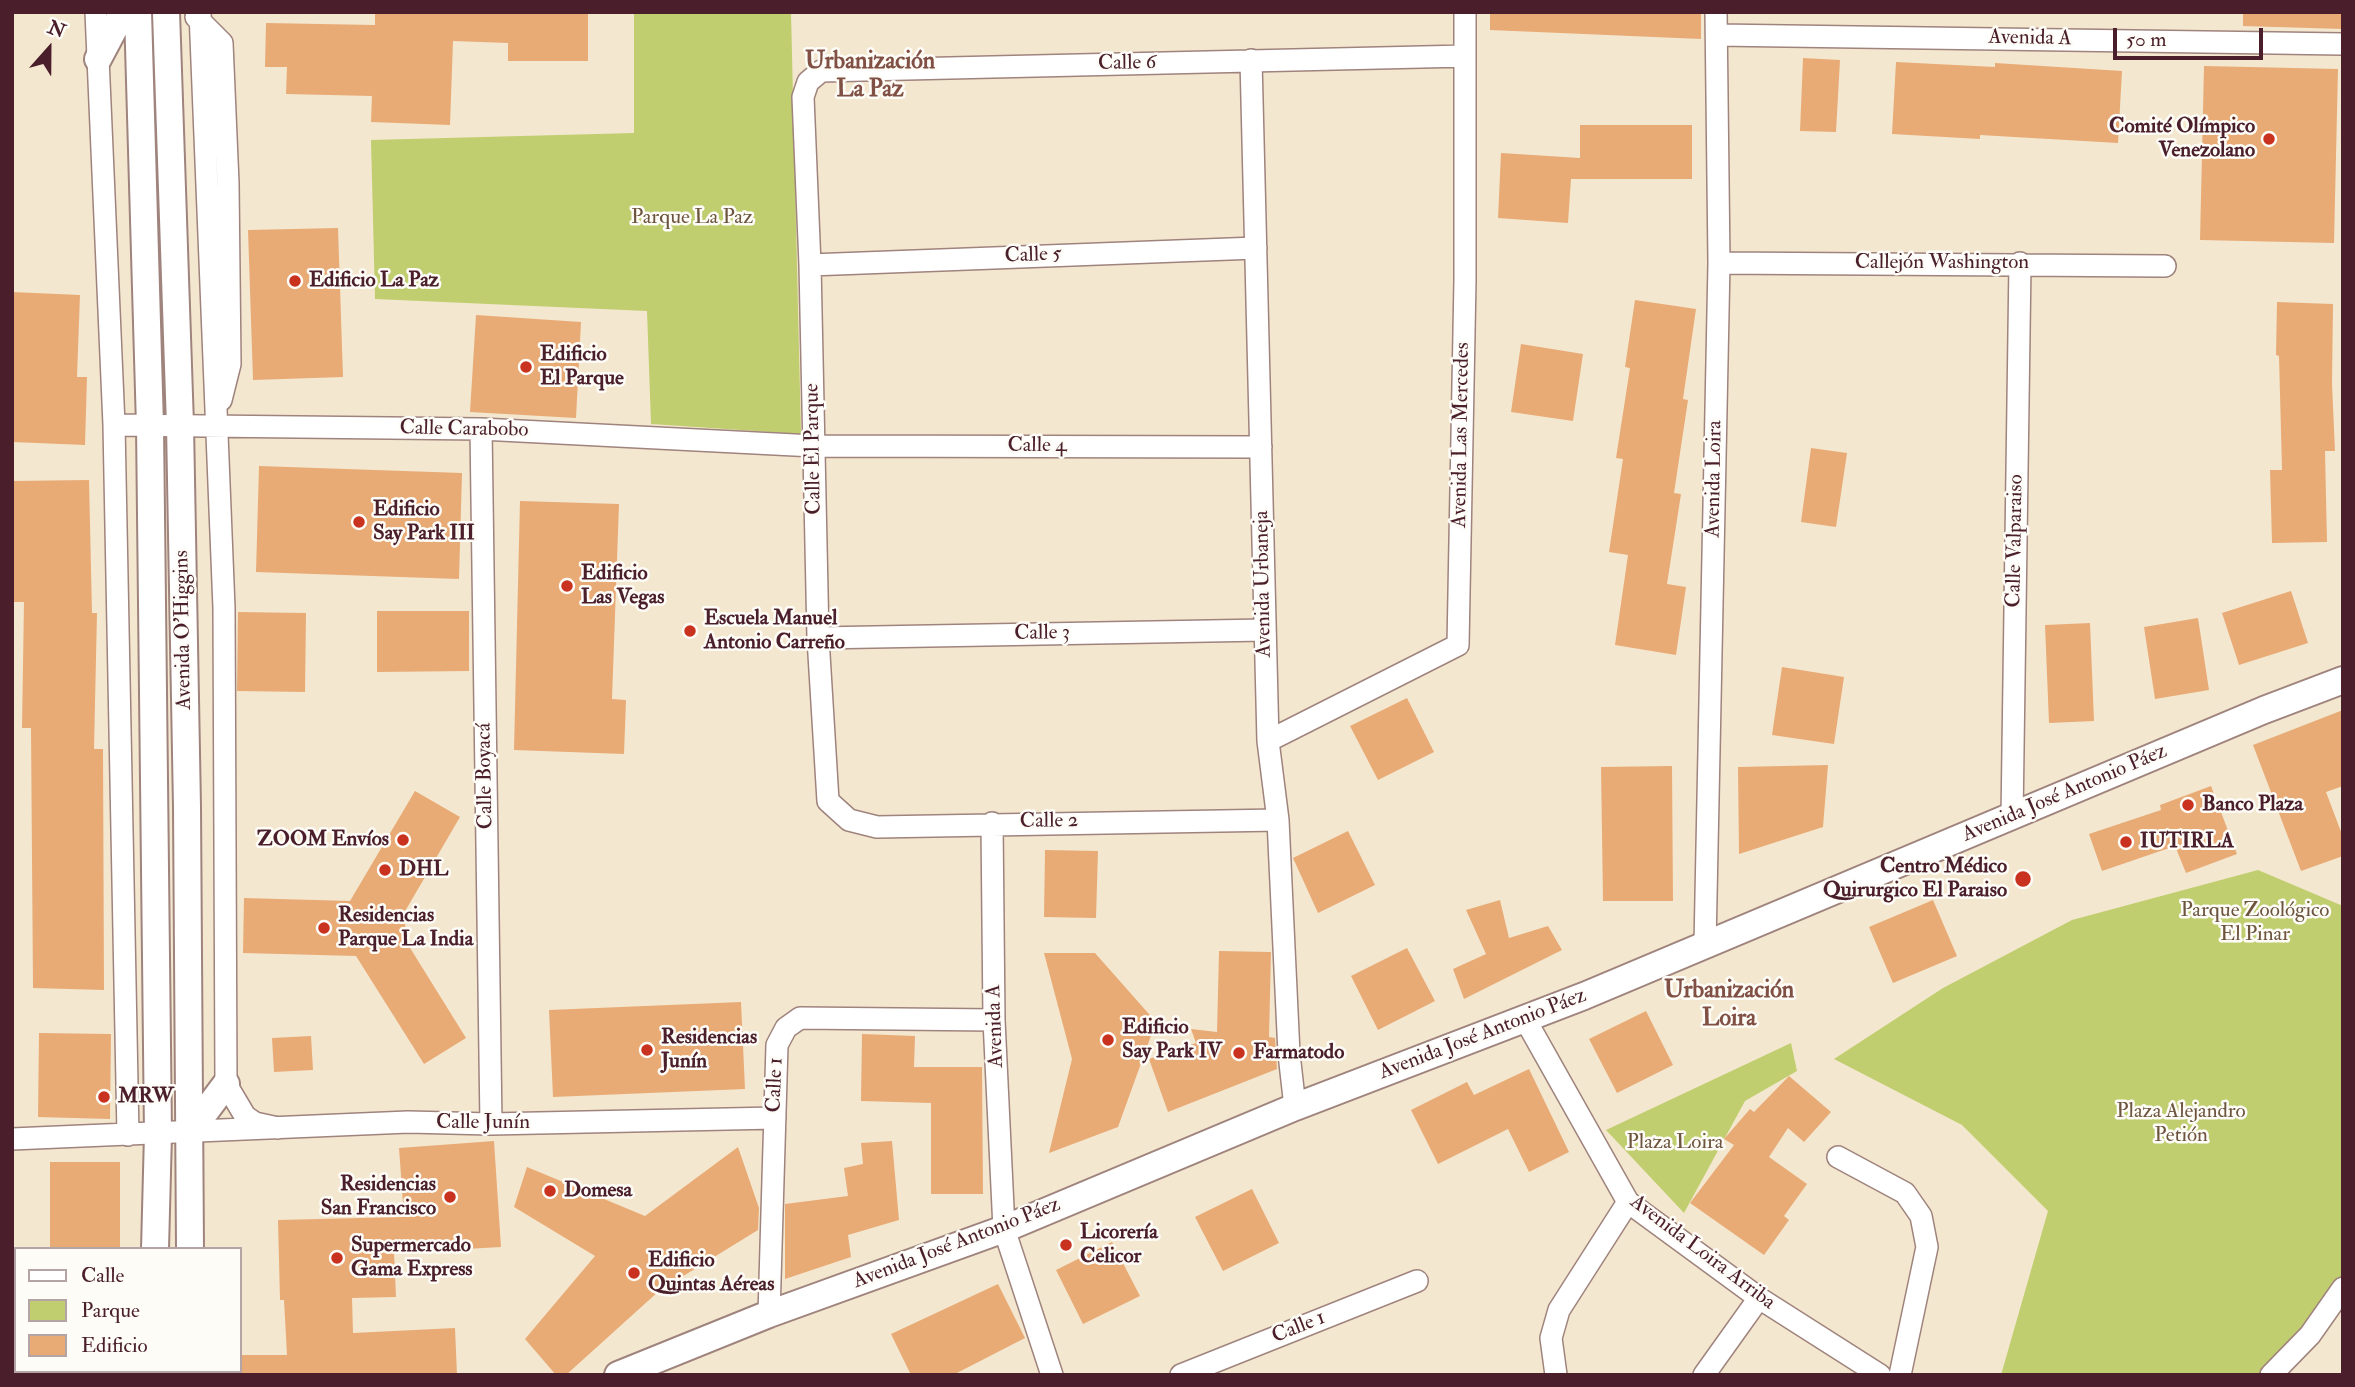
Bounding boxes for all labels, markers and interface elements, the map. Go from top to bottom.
north arrow [14,14,84,84]
scale bar [2117,14,2268,58]
text: N [44,15,69,44]
street label: Avenida A [1988,26,2072,52]
text: 50 m [2126,26,2167,53]
district label: Urbanización La Paz [805,49,935,105]
street label: Calle 6 [1098,51,1156,77]
place label: Comité Olímpico Venezolano [2109,114,2255,164]
marker: Comité Olímpico Venezolano [2261,131,2277,147]
park label: Parque La Paz [631,205,753,231]
street label: Calle 5 [1004,242,1062,270]
street label: Callejón Washington [1855,250,2029,276]
place label: Edificio La Paz [309,268,439,294]
marker: Edificio La Paz [287,273,303,289]
place label: Edificio El Parque [540,342,624,392]
street label: Avenida Las Mercedes [1448,342,1476,528]
marker: Edificio El Parque [518,359,534,375]
street label: Calle El Parque [800,383,828,515]
street label: Calle Carabobo [399,416,529,444]
street label: Avenida Loira [1701,420,1729,538]
street label: Calle 4 [1007,433,1067,459]
street label: Calle Valparaiso [2002,474,2030,608]
place label: Edificio Say Park III [373,497,475,547]
street label: Avenida Urbaneja [1250,510,1278,658]
marker: Edificio Say Park III [351,514,367,530]
street label: Avenida O'Higgins [170,550,198,710]
place label: Edificio Las Vegas [581,561,665,611]
marker: Edificio Las Vegas [559,578,575,594]
place label: Escuela Manuel Antonio Carreño [704,606,845,656]
street label: Calle 3 [1014,621,1070,647]
marker: Escuela Manuel Antonio Carreño [682,623,698,639]
street label: Calle Boyacá [472,723,500,829]
street label: Avenida José Antonio Páez [1959,739,2171,849]
place label: Banco Plaza [2202,792,2303,818]
marker: Banco Plaza [2180,797,2196,813]
street label: Calle 2 [1020,809,1078,835]
place label: ZOOM Envíos [257,827,389,853]
place label: IUTIRLA [2140,829,2234,855]
marker: ZOOM Envíos [395,832,411,848]
marker: IUTIRLA [2118,834,2134,850]
place label: Centro Médico Quirurgico El Paraiso [1823,854,2007,904]
place label: DHL [399,857,448,883]
marker: DHL [377,862,393,878]
marker: Centro Médico Quirurgico El Paraiso [2013,869,2033,889]
park label: Parque Zoológico El Pinar [2181,898,2329,948]
place label: Residencias Parque La India [338,903,473,953]
marker: Residencias Parque La India [316,920,332,936]
district label: Urbanización Loira [1664,978,1794,1034]
street label: Avenida A [982,984,1010,1068]
street label: Avenida José Antonio Páez [1376,984,1590,1086]
place label: Edificio Say Park IV [1122,1015,1222,1065]
place label: Residencias Junín [661,1025,757,1075]
marker: Edificio Say Park IV [1100,1032,1116,1048]
place label: Farmatodo [1253,1040,1344,1066]
marker: Residencias Junín [639,1042,655,1058]
marker: Farmatodo [1231,1045,1247,1061]
street label: Calle 1 [762,1057,790,1113]
place label: MRW [118,1084,174,1110]
marker: MRW [96,1089,112,1105]
park label: Plaza Alejandro Petión [2116,1099,2246,1149]
street label: Calle Junín [436,1110,530,1136]
park label: Plaza Loira [1627,1130,1723,1156]
place label: Residencias San Francisco [321,1172,436,1222]
place label: Domesa [564,1178,632,1204]
marker: Domesa [542,1183,558,1199]
marker: Residencias San Francisco [442,1189,458,1205]
street label: Avenida Loira Arriba [1624,1190,1780,1316]
street label: Avenida José Antonio Páez [850,1193,1064,1295]
place label: Licorería Celicor [1080,1220,1158,1270]
place label: Supermercado Gama Express [351,1233,473,1283]
marker: Licorería Celicor [1058,1237,1074,1253]
legend [14,1247,242,1373]
place label: Edificio Quintas Aéreas [648,1248,774,1298]
marker: Supermercado Gama Express [329,1250,345,1266]
text: Calle [81,1262,124,1289]
marker: Edificio Quintas Aéreas [626,1265,642,1281]
text: Parque [81,1297,140,1324]
street label: Calle 1 [1269,1306,1329,1350]
text: Edificio [81,1332,148,1359]

